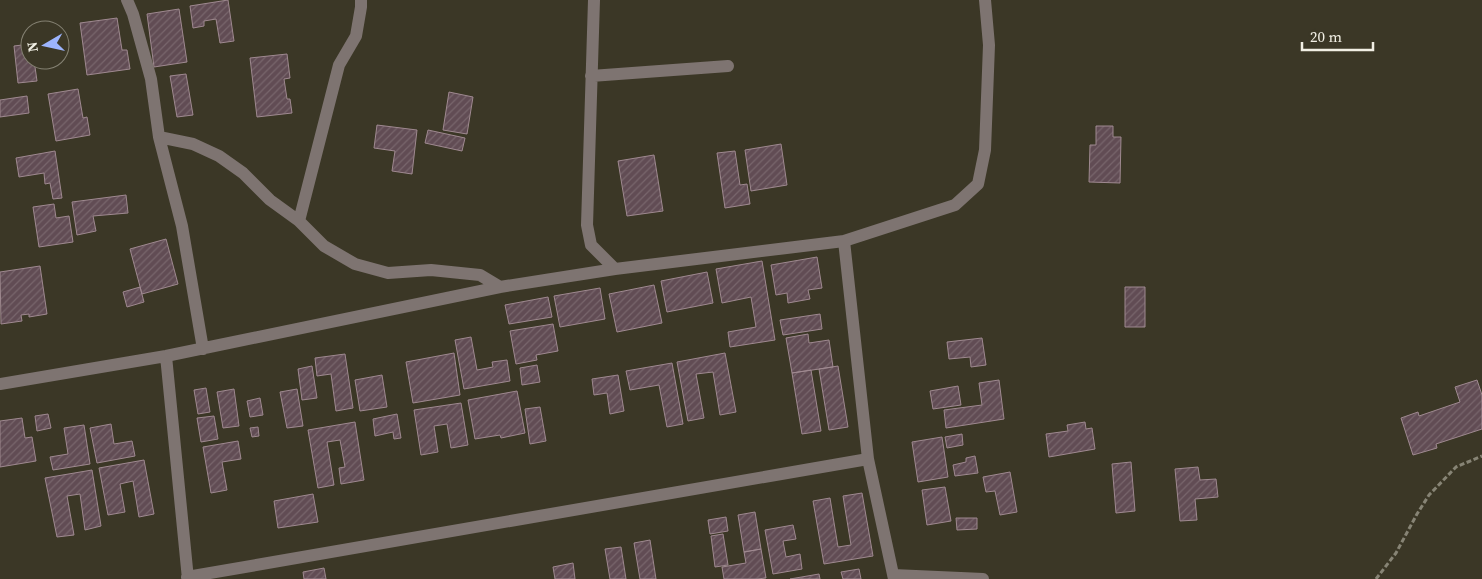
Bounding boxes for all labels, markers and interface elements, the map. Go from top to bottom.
north arrow [20,20,70,70]
scale bar [1302,20,1373,52]
text: 20 m [1310,26,1342,47]
text: N [21,40,43,54]

